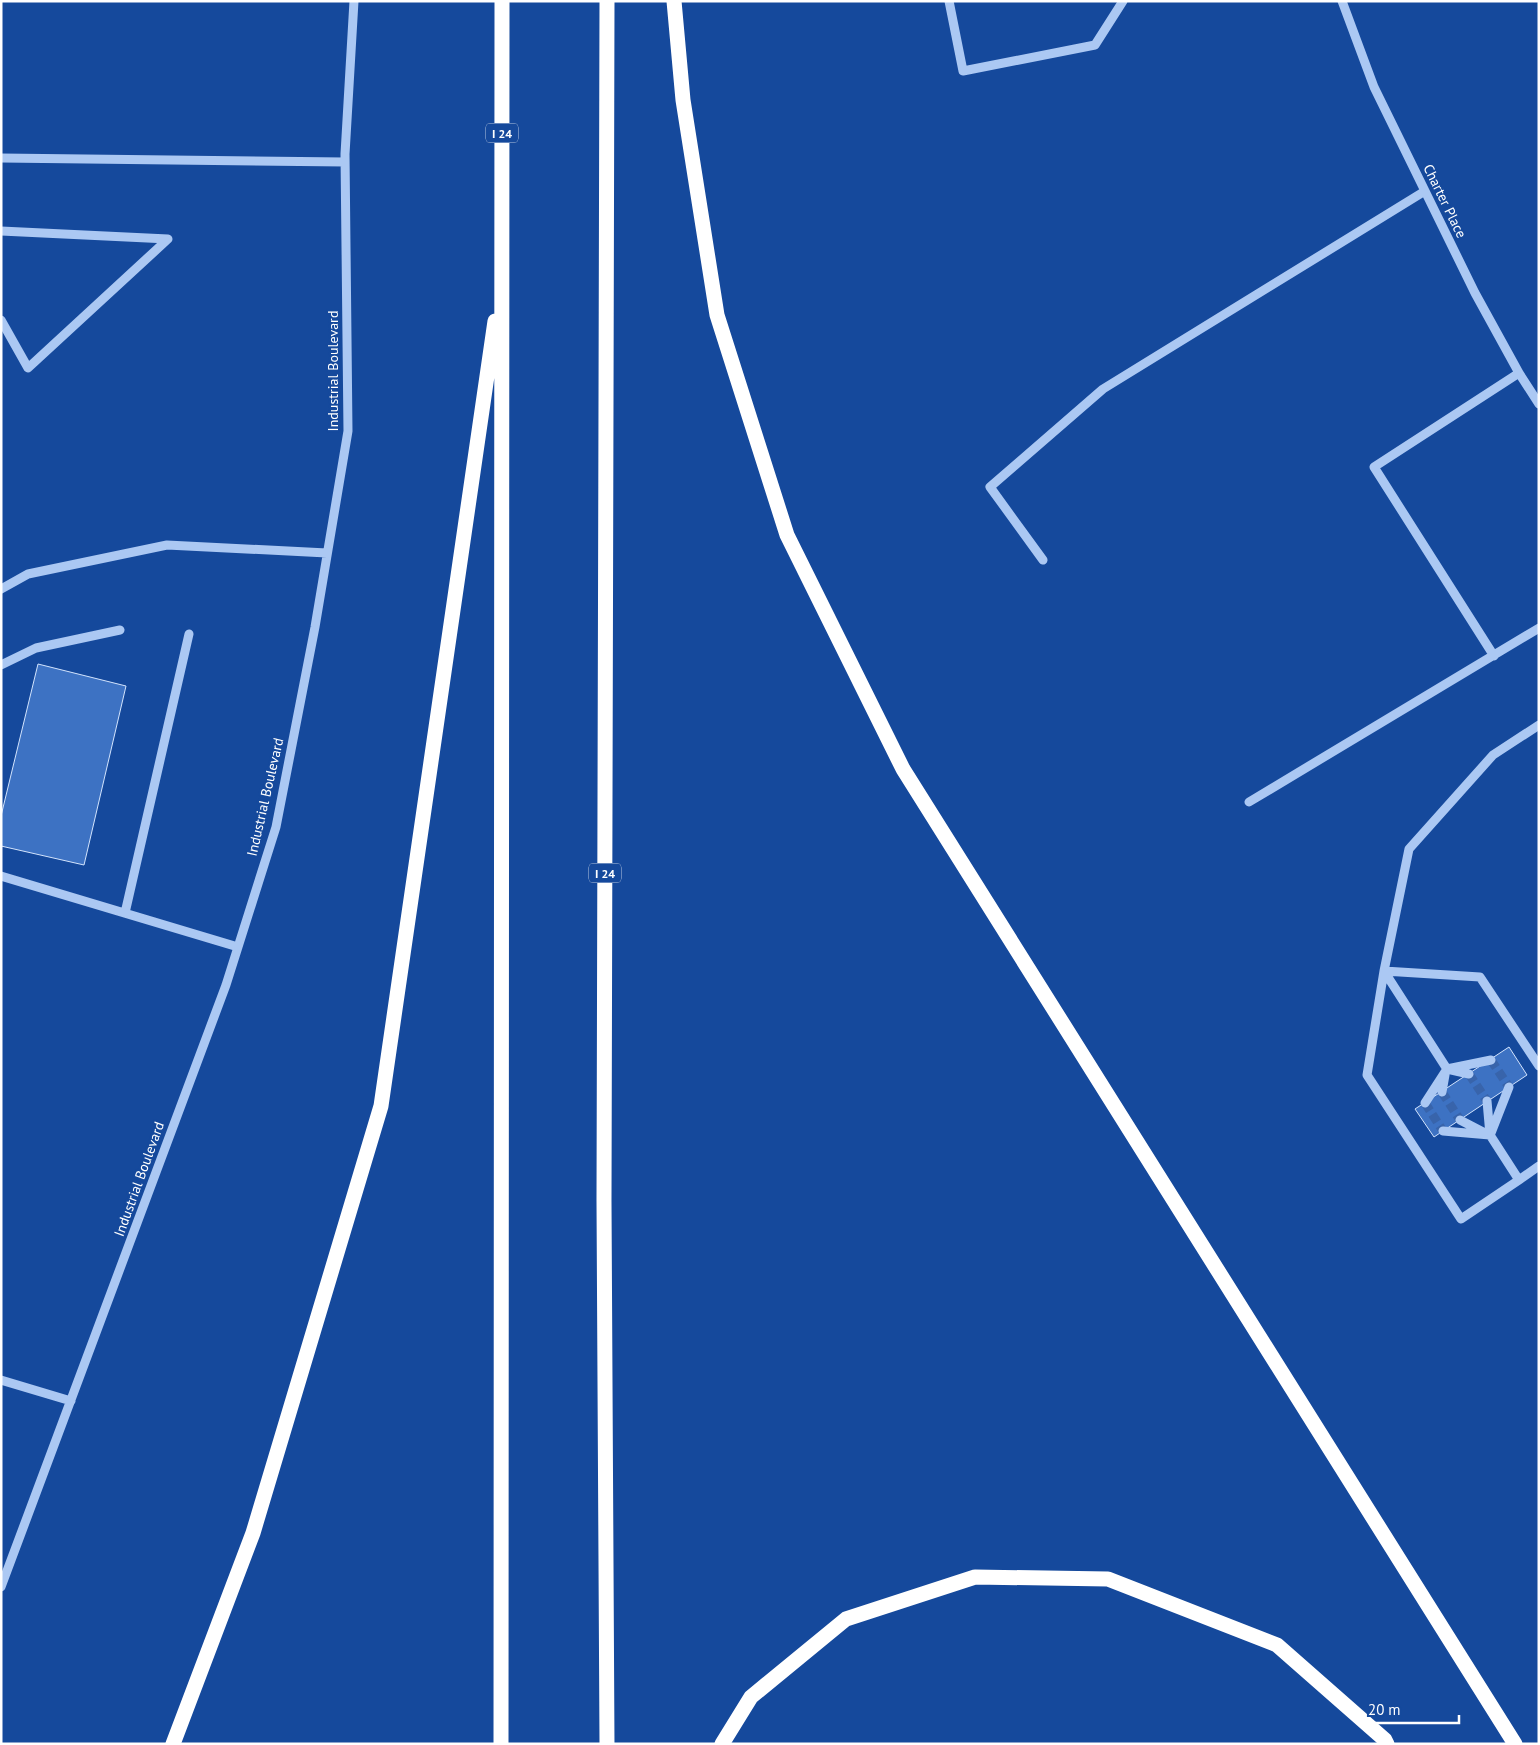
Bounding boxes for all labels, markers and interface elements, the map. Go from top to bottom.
road number: I 24 [486,124,518,142]
street label: Charter Place [1419,161,1471,241]
street label: Industrial Boulevard [324,311,342,431]
street label: Industrial Boulevard [243,736,287,858]
road number: I 24 [589,864,621,882]
street label: Industrial Boulevard [110,1119,168,1239]
scale bar [1360,1692,1459,1724]
text: 20 m [1368,1700,1401,1719]

